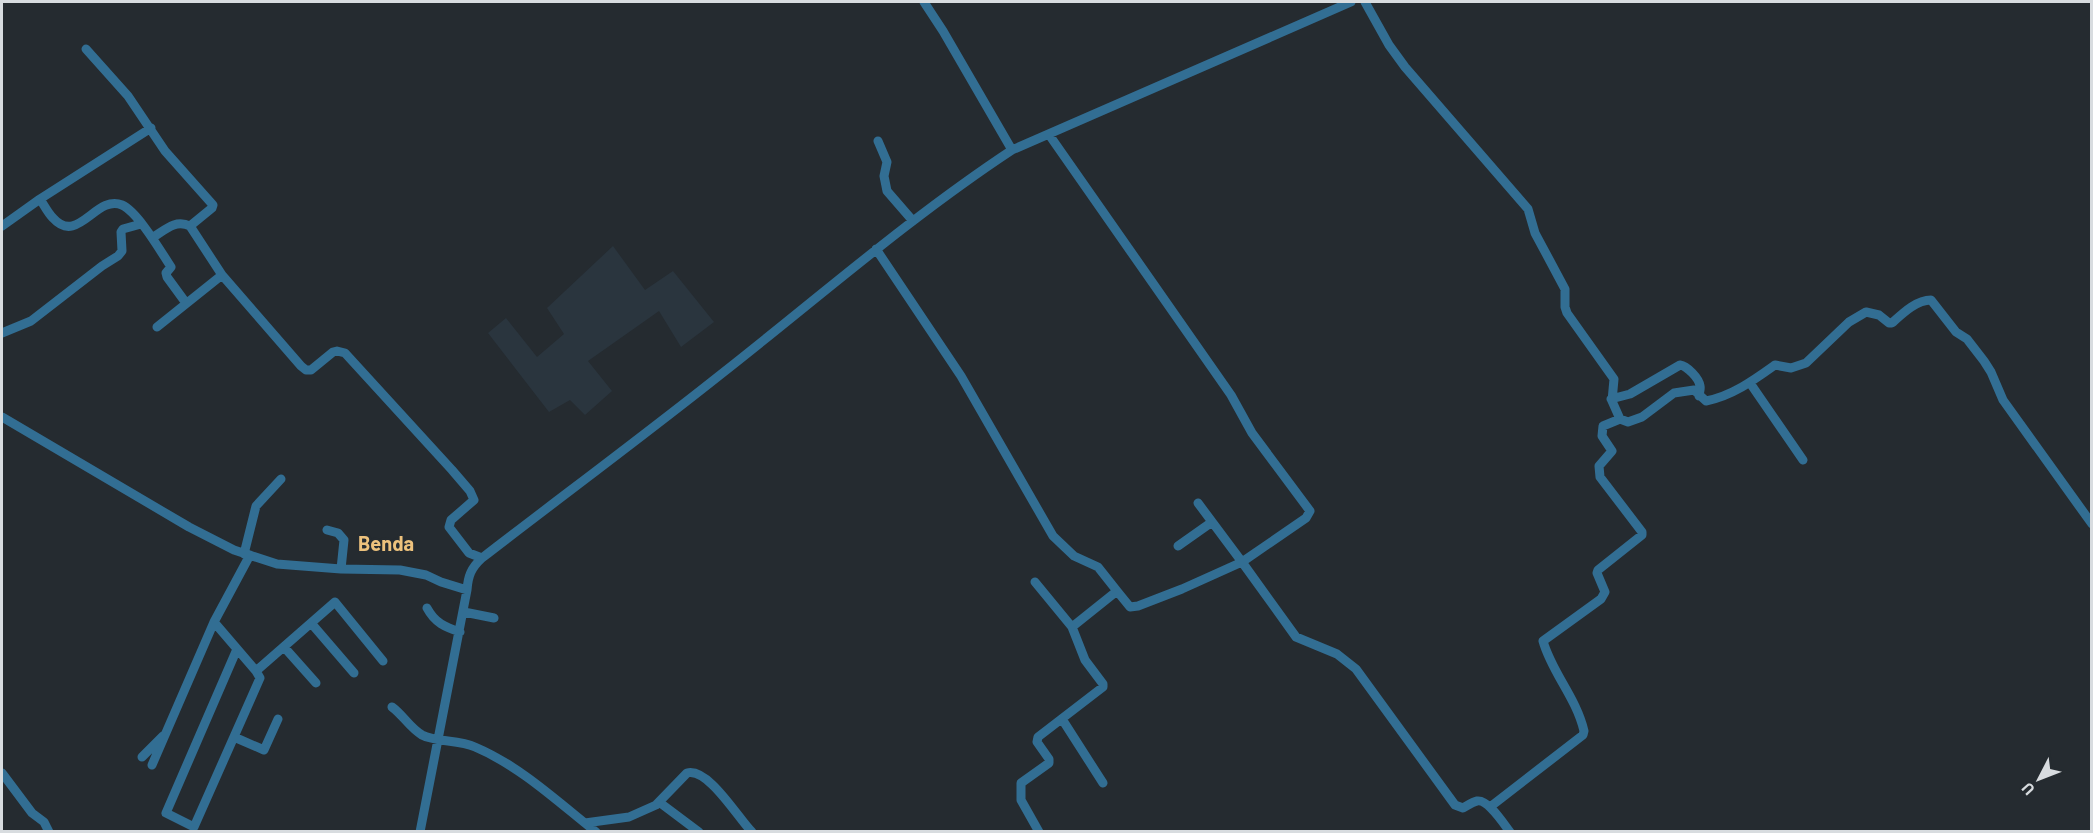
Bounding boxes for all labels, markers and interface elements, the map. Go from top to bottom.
district label: Benda [358,531,414,555]
north arrow [2009,749,2069,809]
text: U [2017,779,2038,799]

